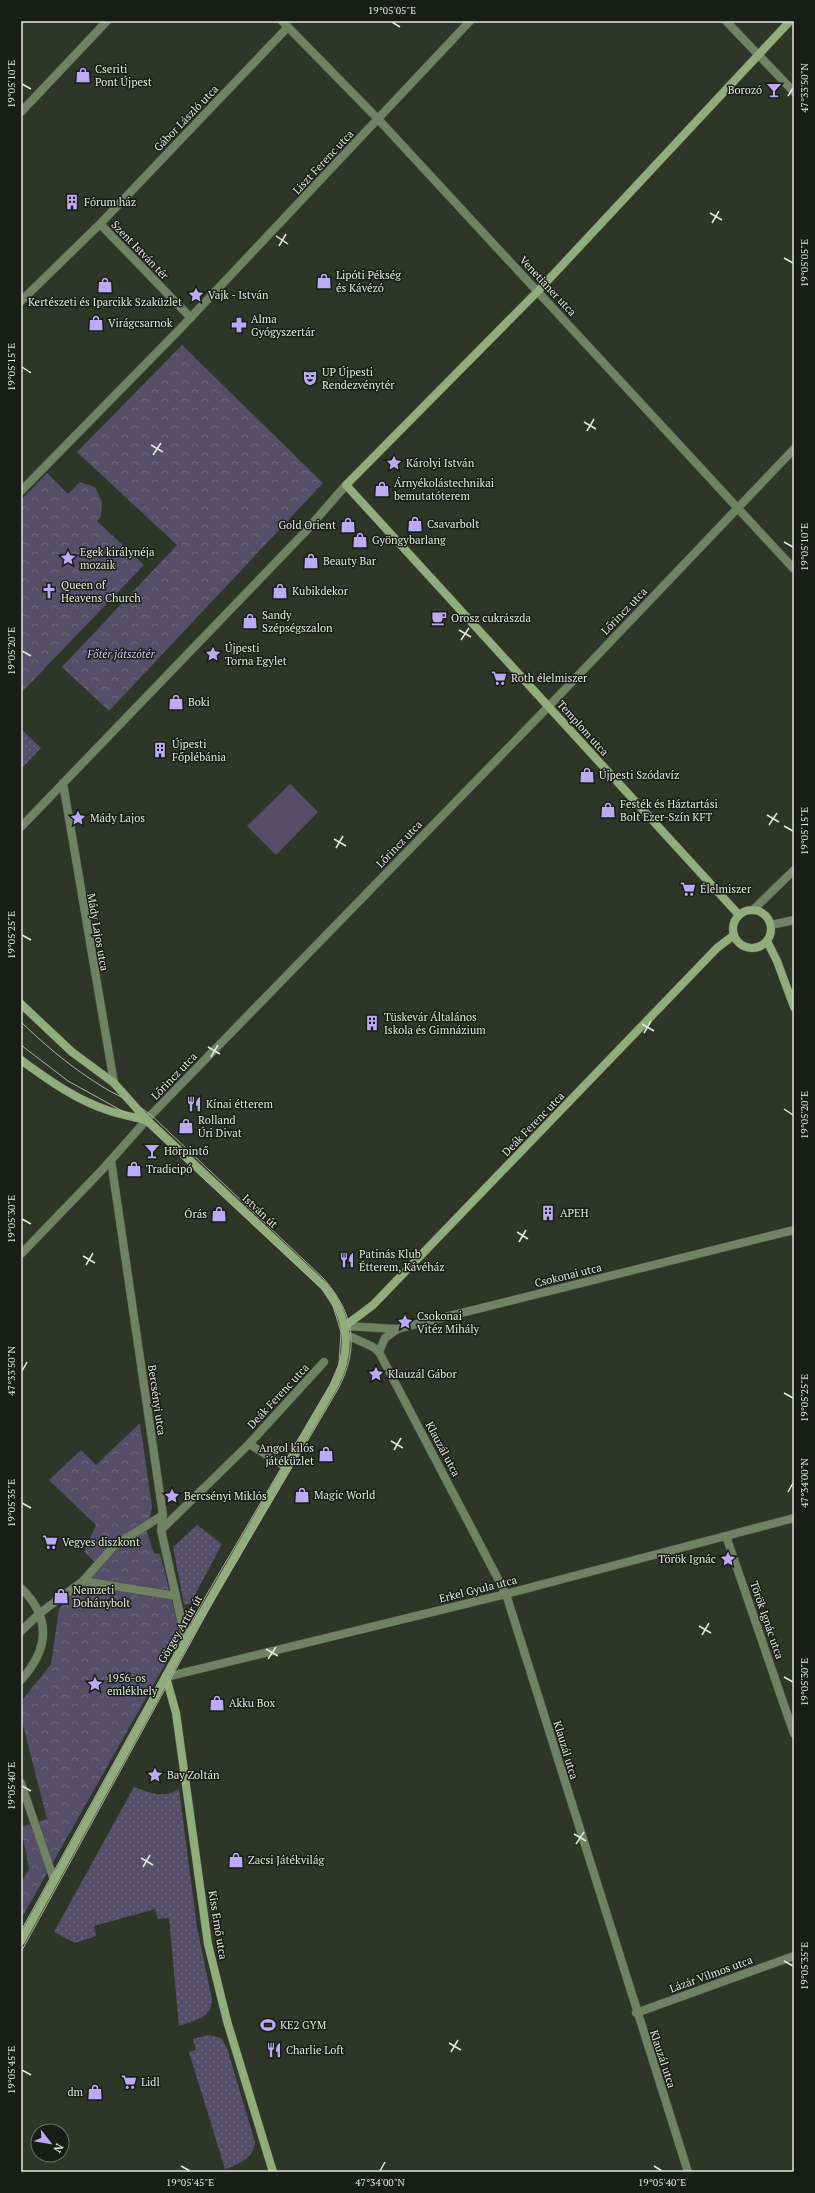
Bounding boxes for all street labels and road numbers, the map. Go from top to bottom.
street label: Gábor László utca [151,82,222,154]
street label: Liszt Ferenc utca [290,127,357,197]
street label: Szent István tér [108,217,172,283]
street label: Venetianer utca [517,253,580,319]
street label: Lőrincz utca [598,584,650,638]
street label: Templom utca [554,697,612,759]
street label: Lőrincz utca [373,817,425,871]
street label: Mády Lajos utca [84,892,112,972]
street label: Lőrincz utca [148,1049,200,1103]
street label: Deák Ferenc utca [499,1089,567,1159]
street label: István út [239,1191,281,1231]
street label: Csokonai utca [533,1260,603,1290]
street label: Deák Ferenc utca [244,1360,312,1431]
street label: Bercsényi utca [145,1364,169,1437]
street label: Klauzál utca [423,1419,464,1479]
street label: Erkel Gyula utca [438,1572,519,1605]
street label: Török Ignác utca [747,1579,787,1661]
street label: Görgey Artúr út [155,1592,205,1666]
street label: Klauzál utca [550,1719,582,1781]
street label: Kiss Ernő utca [206,1890,230,1961]
street label: Lázár Vilmos utca [668,1952,755,1996]
street label: Klauzál utca [647,2028,679,2090]

